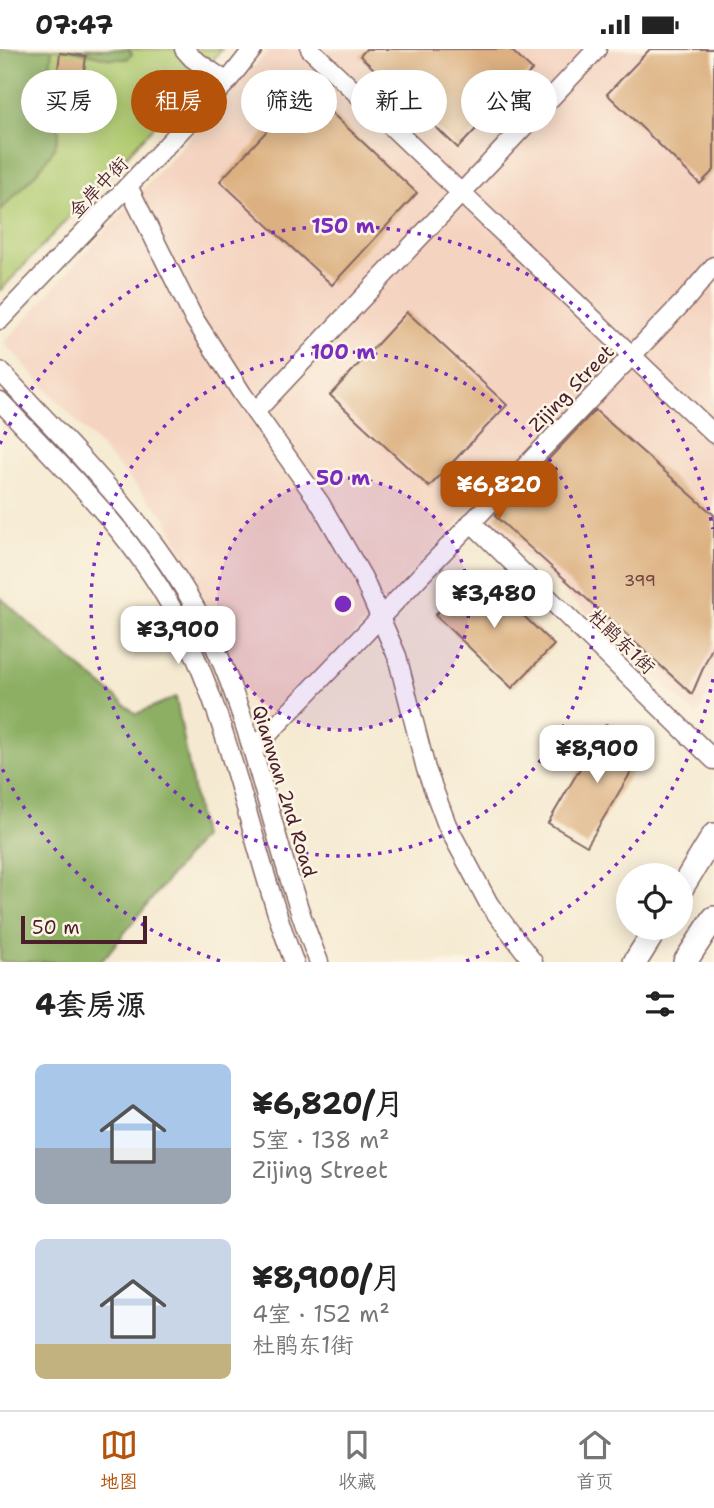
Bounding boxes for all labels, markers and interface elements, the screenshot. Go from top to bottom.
text: 07:47 [35,7,113,42]
chip: 买房 [21,70,117,133]
chip: 租房 [131,70,227,133]
chip: 筛选 [241,70,337,133]
chip: 新上 [351,70,447,133]
chip: 公寓 [461,70,557,133]
street label: 金岸中街 [63,151,134,223]
text: 150 m [311,212,375,240]
text: 100 m [311,338,375,366]
street label: Zijing Street [523,339,619,437]
pin: ¥6,820 [442,461,556,521]
text: 50 m [316,464,370,492]
text: ¥6,820 [457,469,541,499]
house number: 399 [624,570,656,591]
pin: ¥3,480 [437,571,551,630]
text: ¥3,480 [452,578,536,608]
centre of rings [331,592,355,616]
street label: 杜鹃东1街 [583,603,661,680]
pin: ¥3,900 [121,607,235,666]
text: ¥3,900 [137,614,219,644]
street label: Qianwan 2nd Road [246,702,323,880]
pin: ¥8,900 [540,725,654,785]
text: ¥8,900 [555,733,639,763]
map controls [616,863,693,940]
button: locate [616,863,693,940]
scale bar [21,913,147,945]
text: 50 m [32,915,80,940]
text: 4套房源 [35,984,146,1025]
icon: filters [641,985,679,1023]
text: ¥6,820/月 [252,1083,404,1124]
icon: home [91,1092,175,1176]
text: 5室 · 138 m² [252,1125,390,1155]
text: Zijing Street [252,1155,388,1185]
text: ¥8,900/月 [252,1257,402,1298]
icon: home [91,1267,175,1351]
text: 4室 · 152 m² [252,1299,390,1329]
text: 杜鹃东1街 [252,1330,354,1360]
tab: 地图 [100,1426,138,1494]
tab: 收藏 [338,1426,376,1494]
tab: 首页 [576,1426,614,1494]

